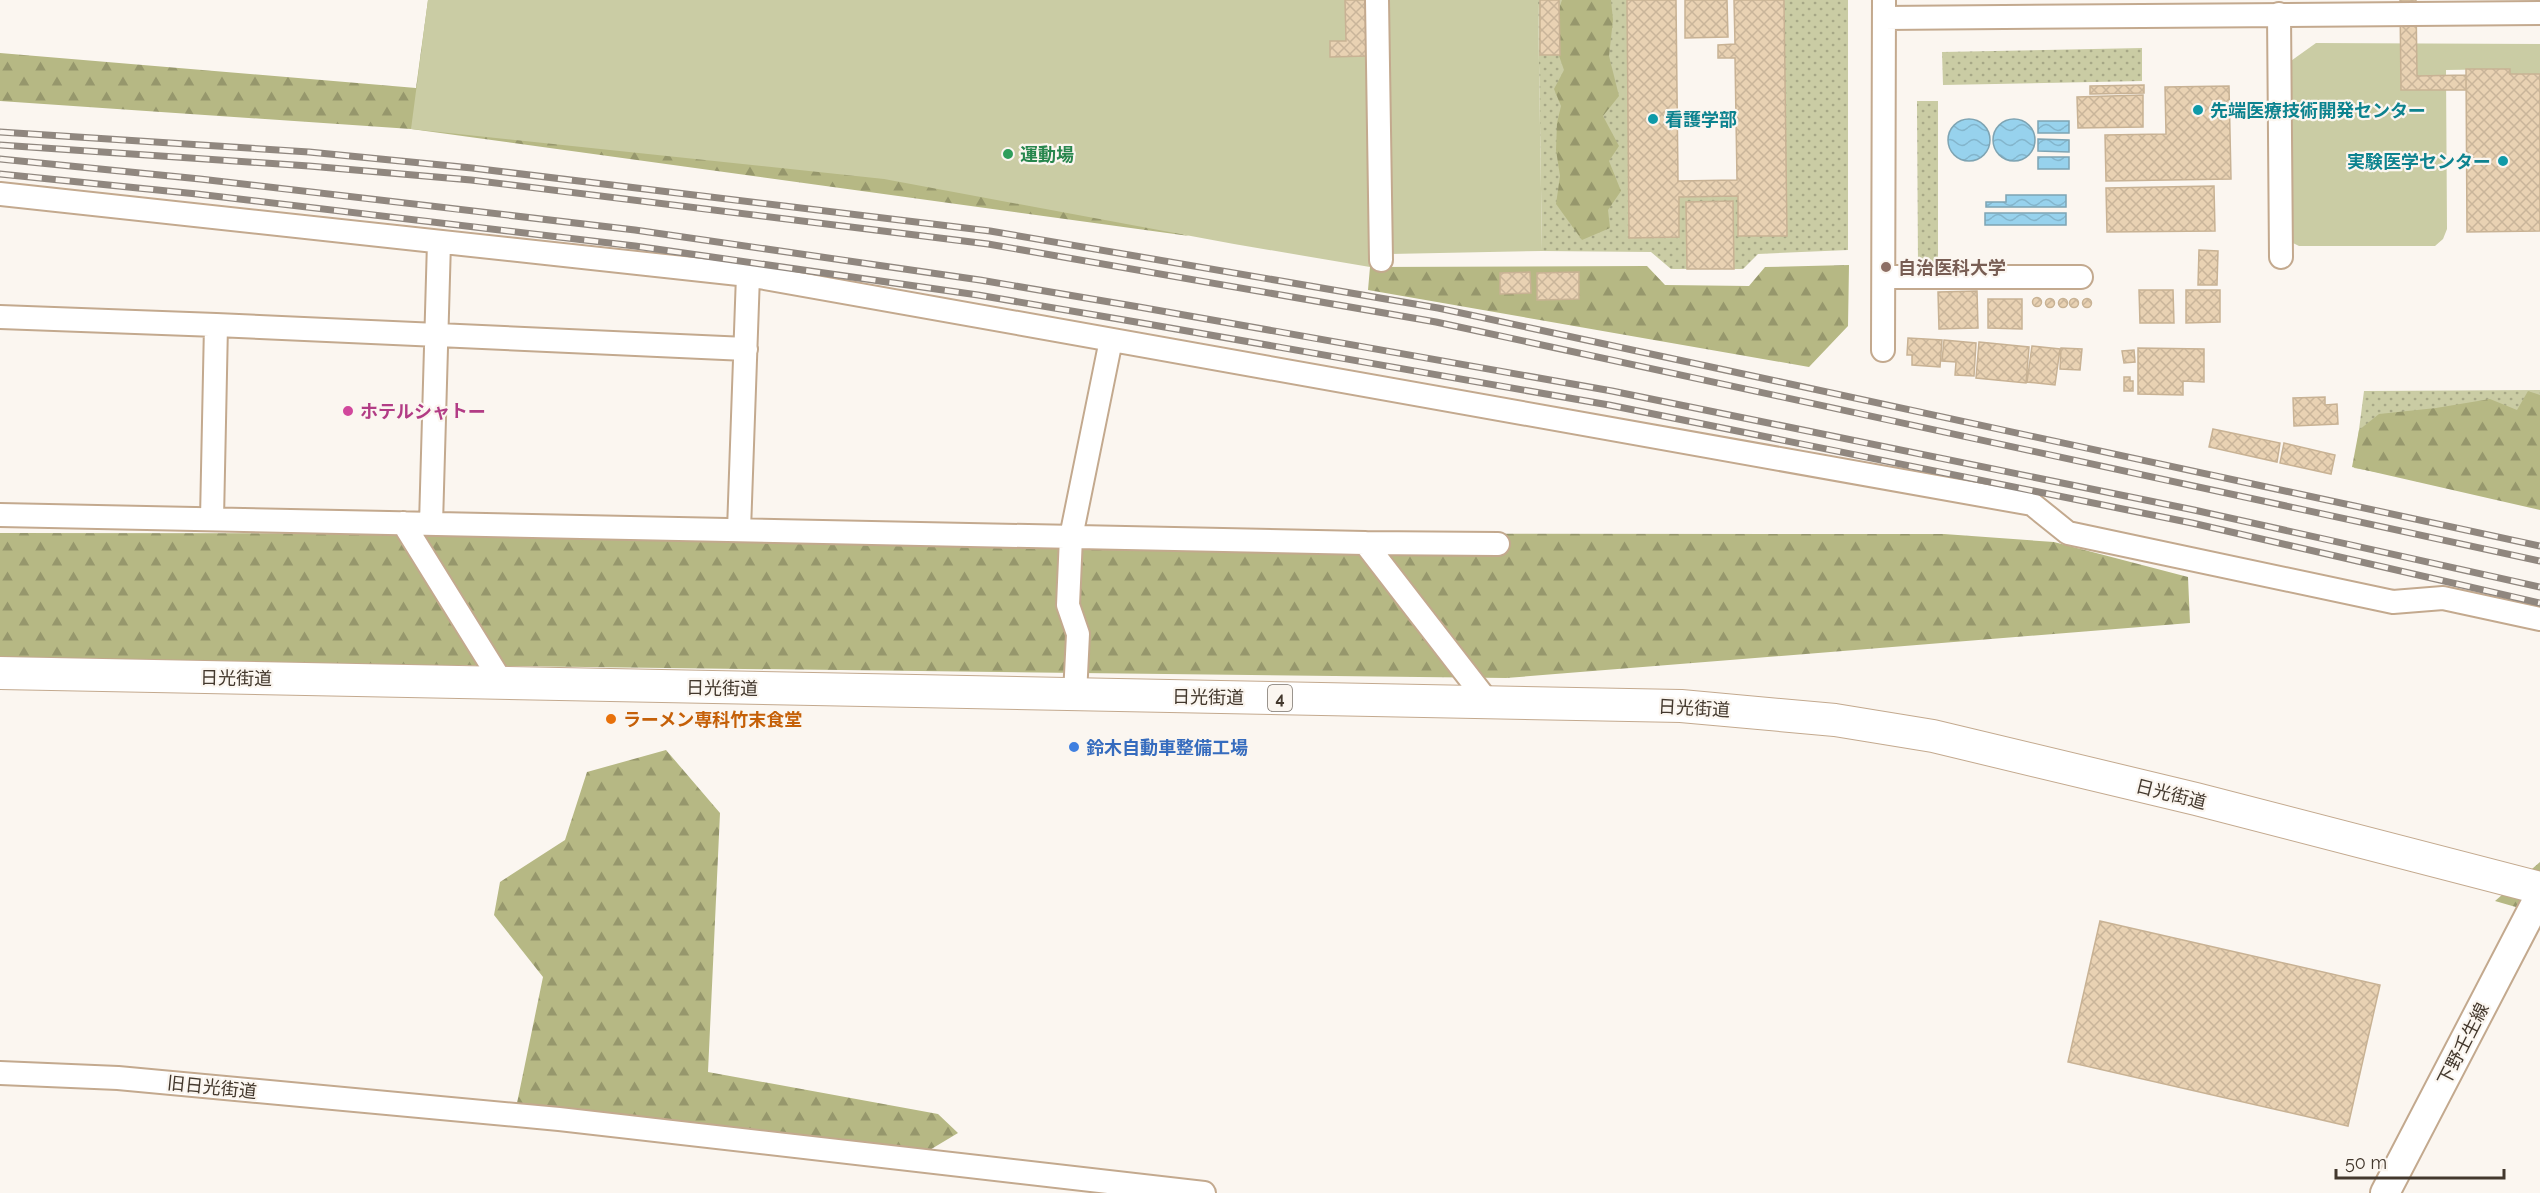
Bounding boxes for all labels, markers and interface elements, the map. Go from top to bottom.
place label: 先端医療技術開発センター [2210,100,2426,121]
marker: 先端医療技術開発センター [2191,103,2205,117]
place label: 看護学部 [1665,109,1737,130]
marker: 看護学部 [1646,112,1660,126]
place label: 運動場 [1020,144,1074,165]
marker: 運動場 [1001,147,1015,161]
place label: 実験医学センター [2347,151,2491,172]
marker: 実験医学センター [2496,154,2510,168]
place label: 自治医科大学 [1898,257,2006,278]
marker: 自治医科大学 [1879,260,1893,274]
place label: ホテルシャトー [360,401,486,422]
marker: ホテルシャトー [341,404,355,418]
street label: 日光街道 [200,667,272,689]
street label: 日光街道 [686,677,758,699]
road number: 4 [1268,685,1292,711]
street label: 日光街道 [1172,686,1244,708]
street label: 日光街道 [1657,696,1731,720]
place label: ラーメン専科竹末食堂 [623,709,802,730]
marker: ラーメン専科竹末食堂 [604,712,618,726]
place label: 鈴木自動車整備工場 [1086,737,1248,758]
marker: 鈴木自動車整備工場 [1067,740,1081,754]
street label: 日光街道 [2134,775,2208,813]
street label: 下野壬生線 [2433,999,2493,1089]
street label: 旧日光街道 [166,1072,258,1102]
scale bar [2336,1142,2504,1180]
text: 50 m [2345,1152,2387,1173]

